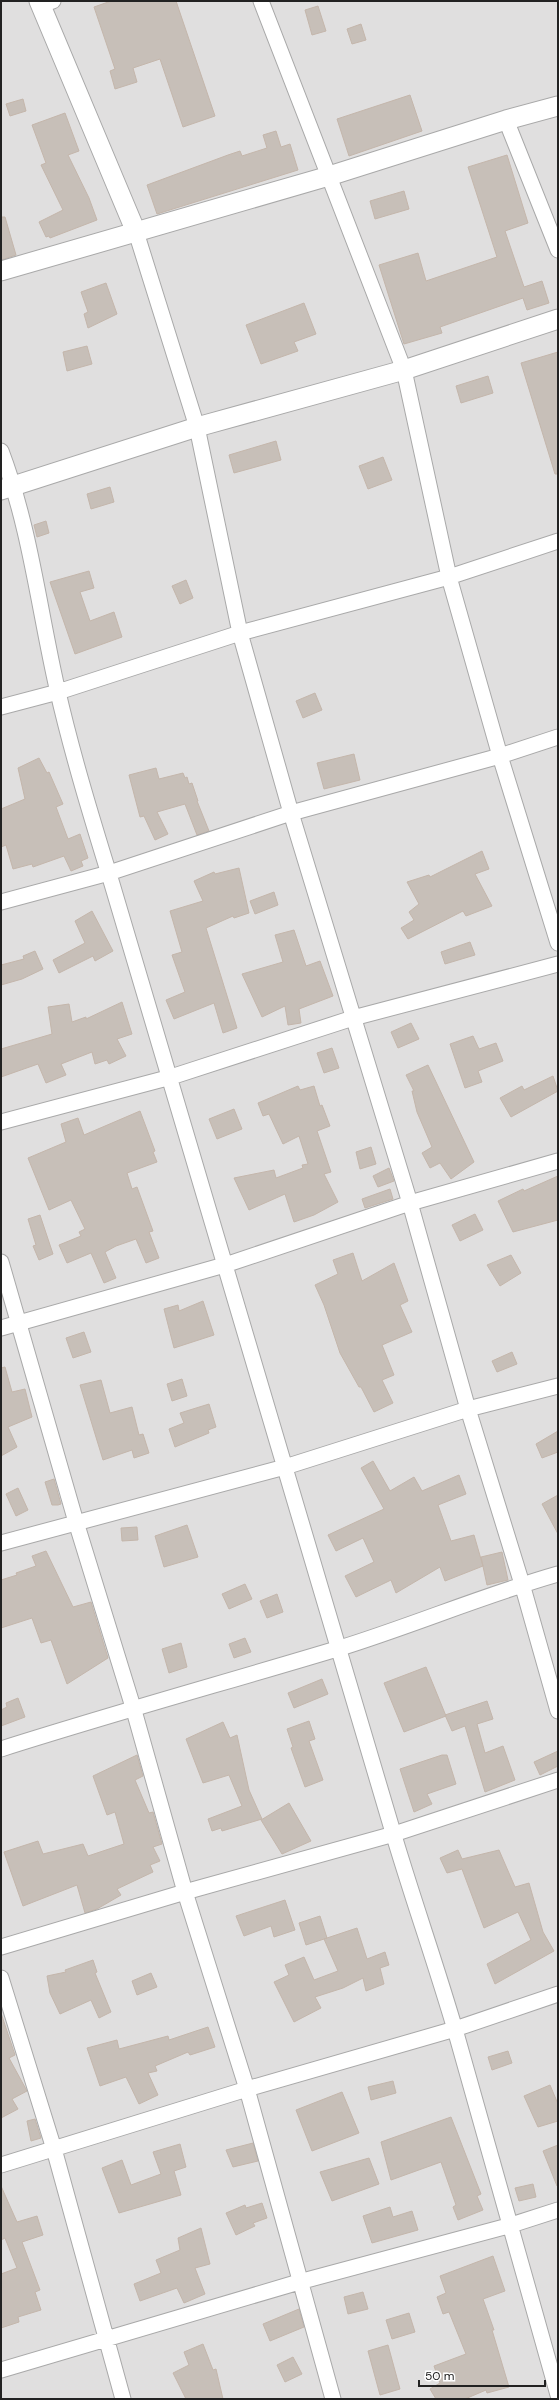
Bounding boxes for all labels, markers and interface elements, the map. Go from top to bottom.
scale bar [419,2362,545,2388]
text: 50 m [425,2368,454,2384]

